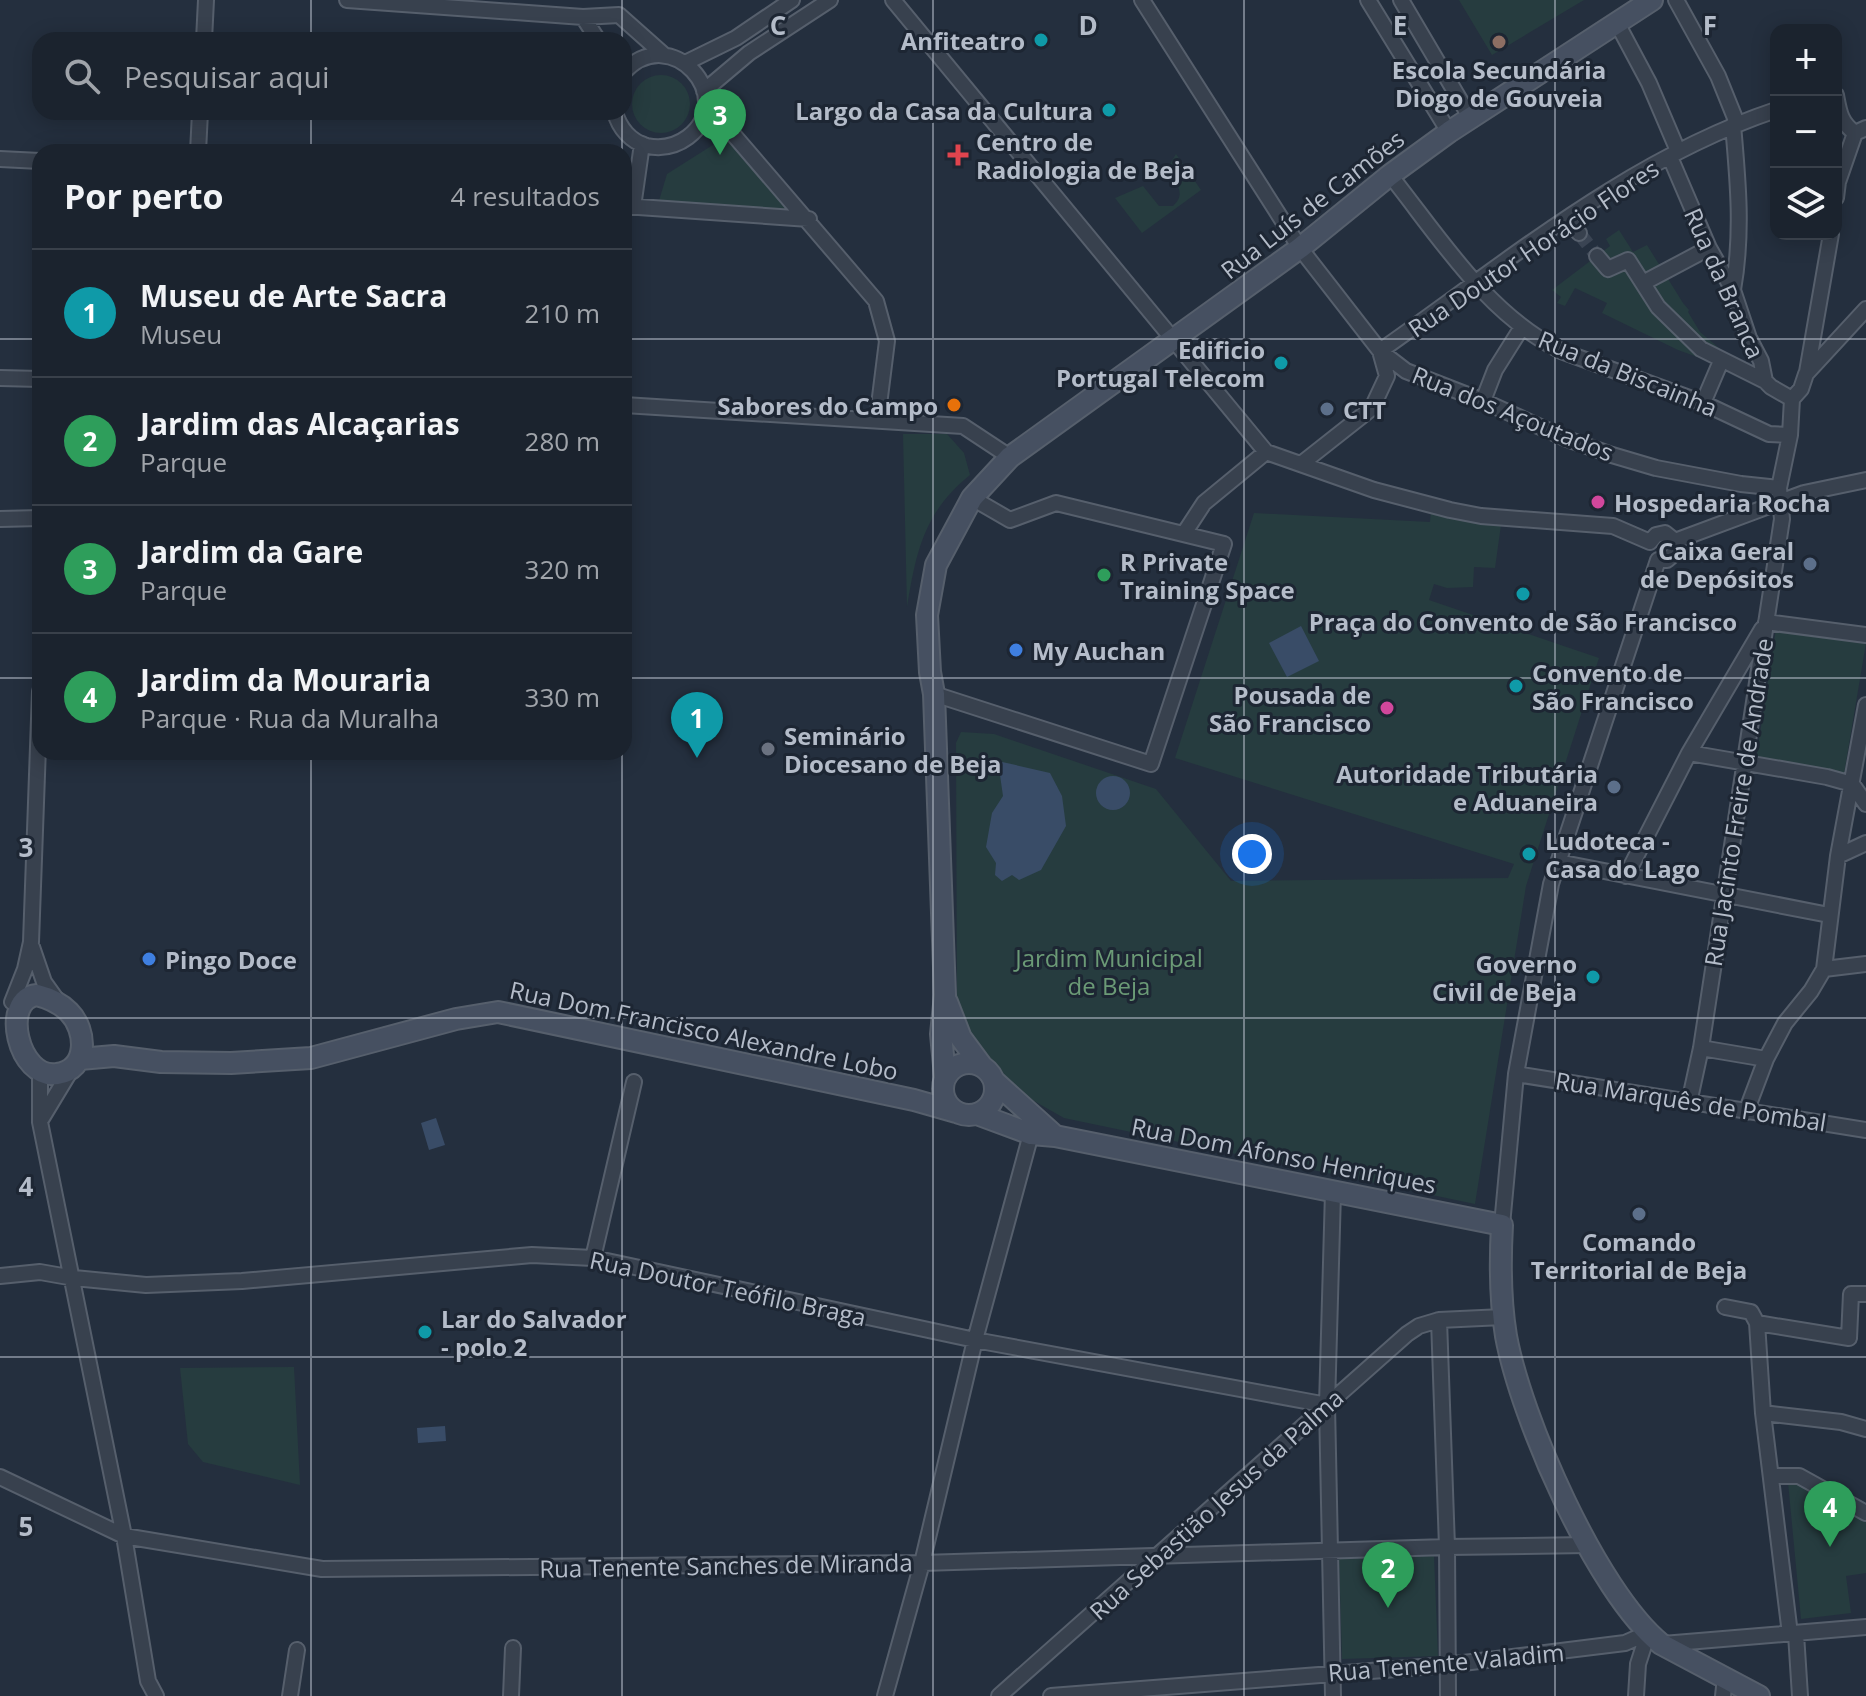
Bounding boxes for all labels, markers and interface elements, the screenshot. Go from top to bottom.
text: C [770,7,786,43]
text: D [1078,7,1098,43]
text: E [1393,7,1407,43]
text: F [1703,7,1717,43]
place label: Anfiteatro [901,24,1025,57]
map controls [1770,24,1842,240]
button: + [1770,24,1842,96]
marker: Anfiteatro [1032,31,1050,49]
search box [32,32,632,120]
marker: Escola Secundária Diogo de Gouveia [1490,33,1508,51]
place label: Escola Secundária Diogo de Gouveia [1392,53,1606,114]
icon: search [60,54,104,98]
text: Pesquisar aqui [124,56,330,97]
pin: 3 [694,89,746,155]
place label: Largo da Casa da Cultura [795,94,1093,127]
button: − [1770,96,1842,168]
marker: Largo da Casa da Cultura [1100,101,1118,119]
street label: Rua Luís de Camões [1213,122,1411,286]
place label: Centro de Radiologia de Beja [976,125,1195,186]
marker: Centro de Radiologia de Beja [947,144,969,166]
street label: Rua Doutor Horácio Flores [1401,152,1665,344]
button: layers [1770,168,1842,240]
text: Por perto [64,173,224,219]
text: 4 resultados [451,178,600,214]
street label: Rua da Branca [1677,202,1773,364]
text: Museu de Arte Sacra [140,275,447,316]
text: 1 [83,295,97,331]
text: 210 m [525,295,600,331]
text: Museu [140,316,222,352]
street label: Rua da Biscainha [1534,322,1722,424]
place label: Edificio Portugal Telecom [1056,333,1265,394]
marker: Edificio Portugal Telecom [1272,354,1290,372]
street label: Rua dos Açoutados [1408,358,1618,468]
place label: Sabores do Campo [717,389,938,422]
place label: CTT [1343,393,1386,426]
marker: Sabores do Campo [945,396,963,414]
marker: CTT [1318,400,1336,418]
text: Jardim das Alcaçarias [140,403,460,444]
text: 2 [83,423,97,459]
text: 280 m [525,423,600,459]
text: Parque [140,444,227,480]
place label: Hospedaria Rocha [1614,486,1830,519]
marker: Hospedaria Rocha [1589,493,1607,511]
text: Jardim da Gare [140,531,363,572]
place label: Caixa Geral de Depósitos [1640,534,1794,595]
place label: R Private Training Space [1120,545,1295,606]
text: 3 [83,551,97,587]
text: 320 m [525,551,600,587]
marker: Caixa Geral de Depósitos [1801,555,1819,573]
marker: R Private Training Space [1095,566,1113,584]
text: Parque [140,572,227,608]
marker: Praça do Convento de São Francisco [1514,585,1532,603]
place label: Praça do Convento de São Francisco [1309,605,1737,638]
place label: My Auchan [1032,634,1165,667]
street label: Rua Jacinto Freire de Andrade [1696,636,1780,968]
marker: My Auchan [1007,641,1025,659]
place label: Convento de São Francisco [1532,656,1694,717]
text: Jardim da Mouraria [140,659,431,700]
marker: Convento de São Francisco [1507,677,1525,695]
place label: Pousada de São Francisco [1209,678,1371,739]
text: 4 [83,679,97,715]
text: 330 m [525,679,600,715]
pin: 1 [671,692,723,758]
marker: Pousada de São Francisco [1378,699,1396,717]
text: Parque · Rua da Muralha [140,700,439,736]
place label: Seminário Diocesano de Beja [784,719,1002,780]
marker: Seminário Diocesano de Beja [759,740,777,758]
place label: Autoridade Tributária e Aduaneira [1336,757,1598,818]
marker: Autoridade Tributária e Aduaneira [1605,778,1623,796]
place label: Ludoteca - Casa do Lago [1545,824,1700,885]
text: 3 [19,829,33,865]
your location [1232,834,1272,874]
marker: Ludoteca - Casa do Lago [1520,845,1538,863]
park label: Jardim Municipal de Beja [1013,941,1203,1002]
place label: Pingo Doce [165,943,297,976]
place label: Governo Civil de Beja [1432,947,1577,1008]
marker: Pingo Doce [140,950,158,968]
marker: Governo Civil de Beja [1584,968,1602,986]
street label: Rua Dom Francisco Alexandre Lobo [507,973,901,1087]
street label: Rua Marquês de Pombal [1553,1063,1829,1139]
street label: Rua Dom Afonso Henriques [1129,1109,1439,1201]
text: 4 [19,1168,34,1204]
marker: Comando Territorial de Beja [1630,1205,1648,1223]
place label: Comando Territorial de Beja [1531,1225,1747,1286]
street label: Rua Doutor Teófilo Braga [587,1243,869,1333]
place label: Lar do Salvador - polo 2 [441,1302,627,1363]
marker: Lar do Salvador - polo 2 [416,1323,434,1341]
street label: Rua Sebastião Jesus da Palma [1082,1381,1350,1627]
pin: 4 [1804,1481,1856,1547]
text: 5 [19,1508,33,1544]
pin: 2 [1362,1542,1414,1608]
street label: Rua Tenente Sanches de Miranda [539,1545,913,1585]
street label: Rua Tenente Valadim [1327,1635,1565,1689]

